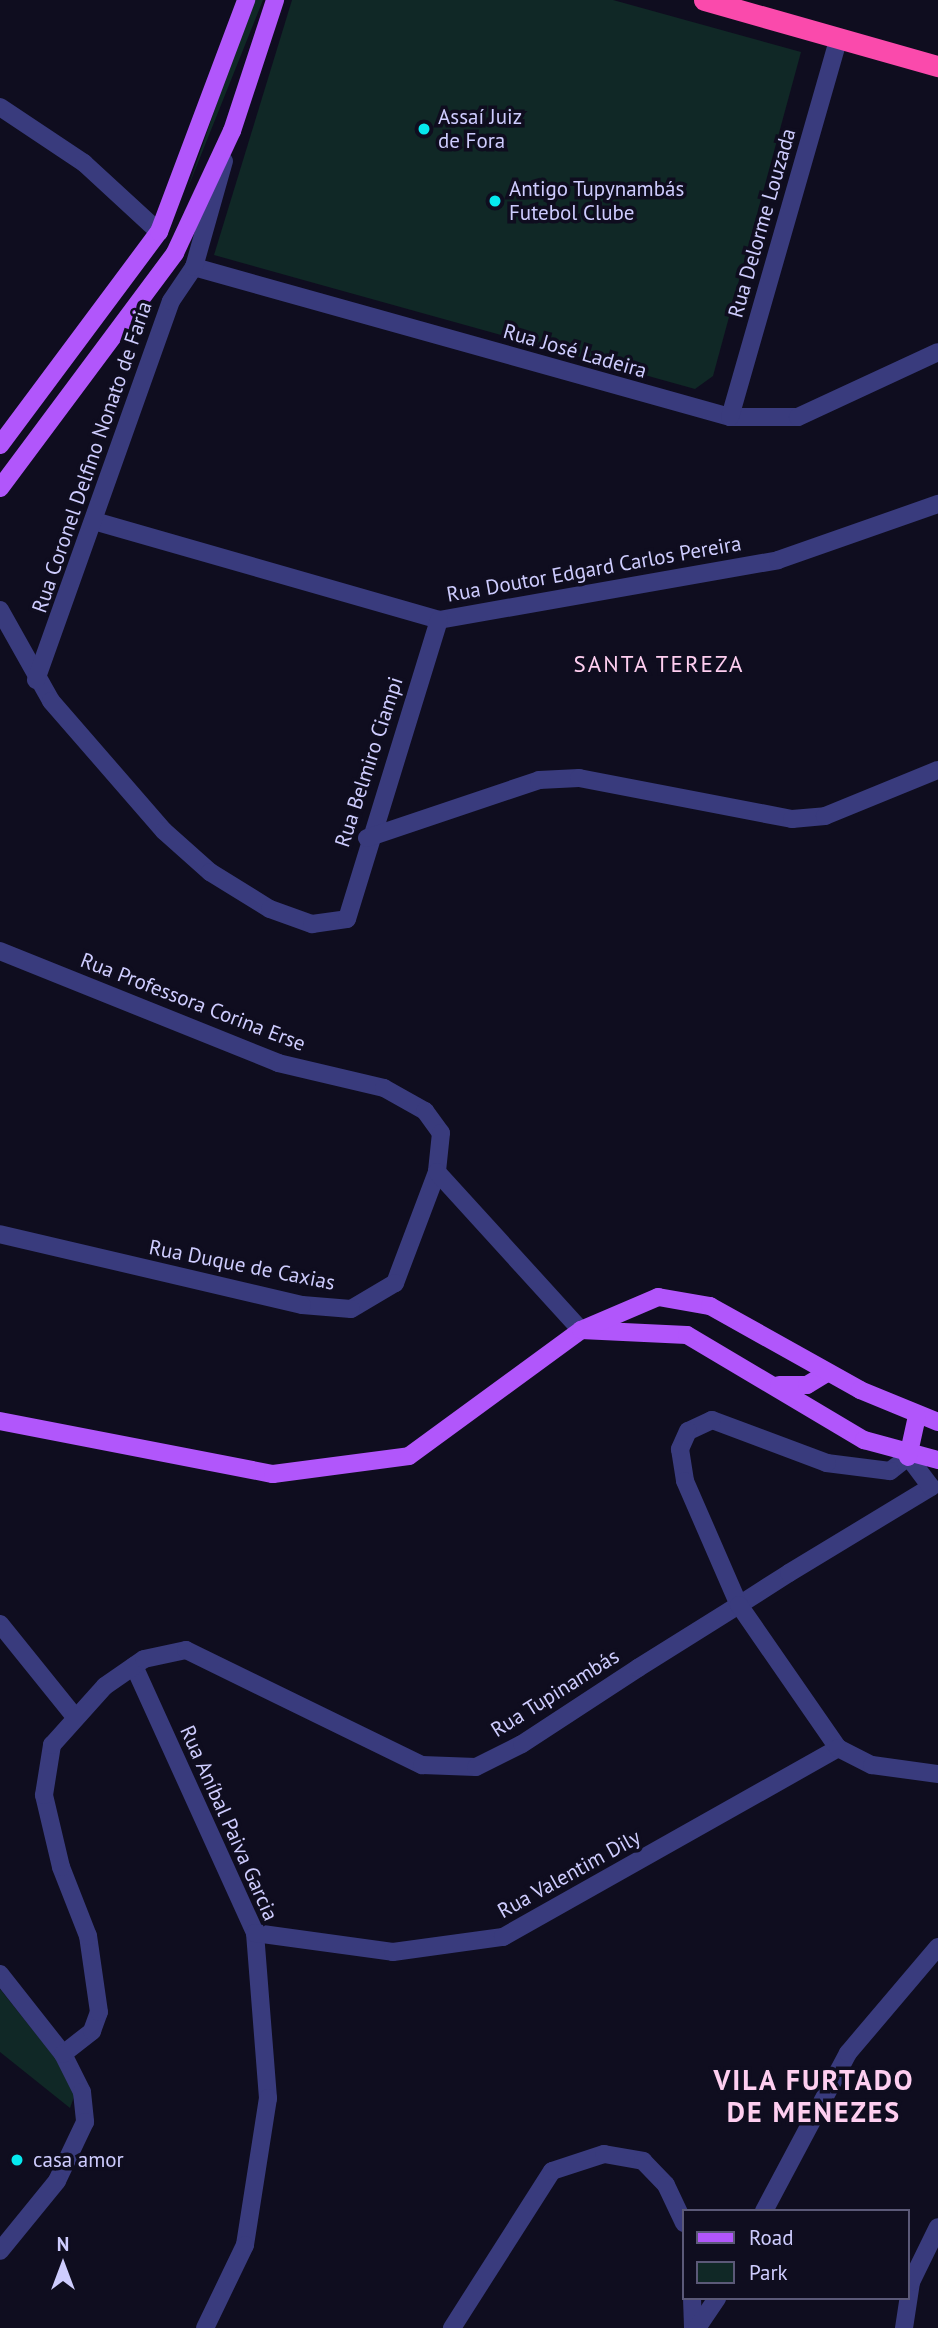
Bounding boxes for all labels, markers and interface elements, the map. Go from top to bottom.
place label: Assaí Juiz de Fora [438,104,522,154]
marker: Assaí Juiz de Fora [416,121,432,137]
street label: Rua Delorme Louzada [723,126,801,320]
place label: Antigo Tupynambás Futebol Clube [509,176,685,226]
marker: Antigo Tupynambás Futebol Clube [487,193,503,209]
street label: Rua Coronel Delfino Nonato de Faria [27,298,157,616]
street label: Rua José Ladeira [500,318,650,384]
street label: Rua Doutor Edgard Carlos Pereira [445,531,743,607]
district label: SANTA TEREZA [574,650,744,678]
street label: Rua Belmiro Ciampi [330,674,408,850]
street label: Rua Professora Corina Erse [77,947,309,1057]
street label: Rua Duque de Caxias [147,1235,337,1295]
street label: Rua Tupinambás [486,1643,624,1743]
street label: Rua Aníbal Paiva Garcia [174,1721,284,1925]
street label: Rua Valentim Dily [493,1824,645,1924]
district label: VILA FURTADO DE MENEZES [714,2063,914,2129]
place label: casa amor [33,2147,124,2173]
marker: casa amor [7,2150,27,2170]
legend [682,2209,910,2300]
text: Road [749,2224,793,2251]
north arrow [28,2230,98,2300]
text: N [57,2232,69,2256]
text: Park [749,2259,788,2286]

